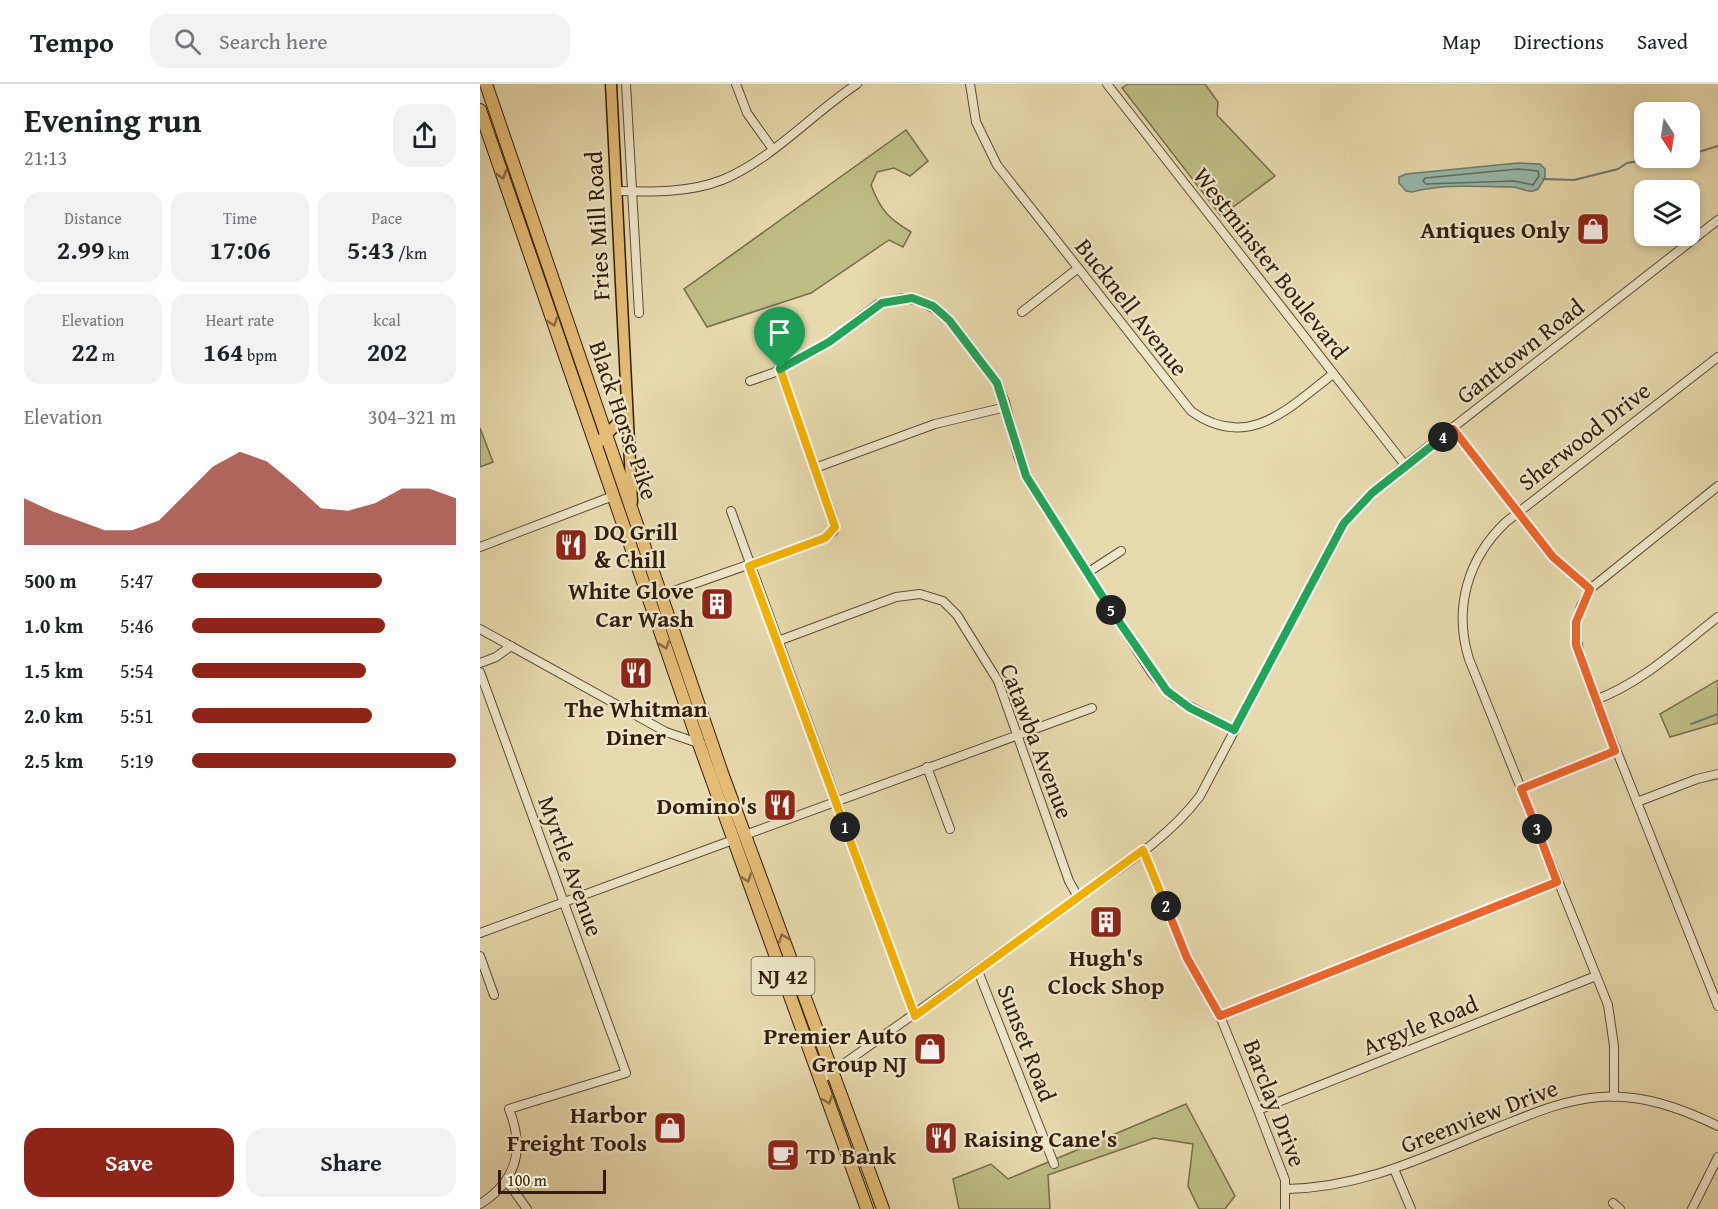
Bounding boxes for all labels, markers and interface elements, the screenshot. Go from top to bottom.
search box [150,14,570,68]
text: Tempo [30,21,114,62]
icon: search [171,25,204,58]
text: Search here [219,25,328,57]
text: Map [1442,26,1481,57]
text: Directions [1514,26,1604,57]
text: Saved [1637,26,1688,57]
text: Evening run [24,96,201,144]
north arrow [1634,102,1700,168]
map controls [1634,102,1700,246]
button: share [393,104,456,167]
text: 21:13 [24,143,67,172]
street label: Fries Mill Road [576,150,618,302]
street label: Westminster Boulevard [1185,160,1357,367]
one-way arrow [495,169,508,180]
button: layers [1634,180,1700,246]
text: Distance [64,206,122,230]
text: Time [223,206,257,230]
text: Pace [372,206,402,230]
shop icon: Antiques Only [1575,211,1611,247]
place label: Antiques Only [1420,212,1571,247]
text: 2.99 [57,230,105,269]
text: 17:06 [209,230,271,269]
text: 5:43 [347,230,395,269]
street label: Bucknell Avenue [1067,231,1197,383]
text: km [105,241,129,265]
text: /km [395,241,427,265]
street label: Ganttown Road [1449,290,1592,412]
pin [754,307,805,369]
text: Elevation [62,308,124,332]
text: Heart rate [206,308,274,332]
text: kcal [373,308,401,332]
one-way arrow [546,316,559,327]
icon: arrive [763,316,796,349]
text: 22 [71,332,98,371]
text: 164 [203,332,243,371]
text: 202 [367,332,407,371]
street label: Black Horse Pike [580,336,668,504]
text: m [98,343,115,367]
text: bpm [243,343,277,367]
street label: Sherwood Drive [1510,373,1658,499]
text: Elevation [24,402,102,431]
text: 304–321 m [368,402,456,431]
pin: 4 [1428,422,1458,452]
text: 4 [1439,425,1447,449]
place label: DQ Grill & Chill [594,514,679,577]
restaurant icon: DQ Grill & Chill [553,527,589,563]
text: 500 m [24,566,77,595]
text: 5:47 [120,566,154,595]
place label: White Glove Car Wash [568,573,694,636]
building icon: White Glove Car Wash [699,586,735,622]
pin: 5 [1096,595,1126,625]
text: 5 [1107,598,1115,622]
text: 1.0 km [24,611,83,640]
text: 5:46 [120,611,154,640]
one-way arrow [657,639,670,650]
restaurant icon: The Whitman Diner [618,655,654,691]
text: 1.5 km [24,656,83,685]
text: 5:54 [120,656,154,685]
street label: Catawba Avenue [991,658,1083,824]
place label: The Whitman Diner [564,691,708,754]
text: 2.0 km [24,701,83,730]
text: 5:51 [120,701,154,730]
text: 2.5 km [24,746,83,775]
text: 5:19 [120,746,154,775]
restaurant icon: Domino's [762,787,798,823]
place label: Domino's [657,788,757,823]
street label: Myrtle Avenue [529,791,613,941]
pin: 1 [830,812,860,842]
pin: 3 [1522,814,1552,844]
text: 1 [841,815,849,839]
text: 3 [1533,817,1541,841]
one-way arrow [740,872,753,882]
pin: 2 [1151,891,1181,921]
text: 2 [1162,894,1170,918]
building icon: Hugh's Clock Shop [1088,904,1124,940]
one-way arrow [778,933,791,944]
place label: Hugh's Clock Shop [1048,940,1164,1003]
road number: NJ 42 [752,957,814,995]
street label: Sunset Road [989,979,1065,1107]
street label: Argyle Road [1357,986,1483,1064]
place label: Premier Auto Group NJ [764,1018,907,1081]
shop icon: Premier Auto Group NJ [912,1031,948,1067]
street label: Barclay Drive [1235,1034,1315,1172]
street label: Greenview Drive [1395,1070,1563,1162]
one-way arrow [821,1094,834,1105]
place label: Harbor Freight Tools [507,1097,647,1160]
shop icon: Harbor Freight Tools [652,1110,688,1146]
restaurant icon: Raising Cane's [923,1120,959,1156]
place label: Raising Cane's [964,1121,1117,1156]
button: Save [24,1128,234,1197]
button: Share [246,1128,456,1197]
cafe icon: TD Bank [765,1137,801,1173]
place label: TD Bank [806,1138,896,1173]
scale bar [498,1167,606,1194]
text: 100 m [507,1168,547,1192]

